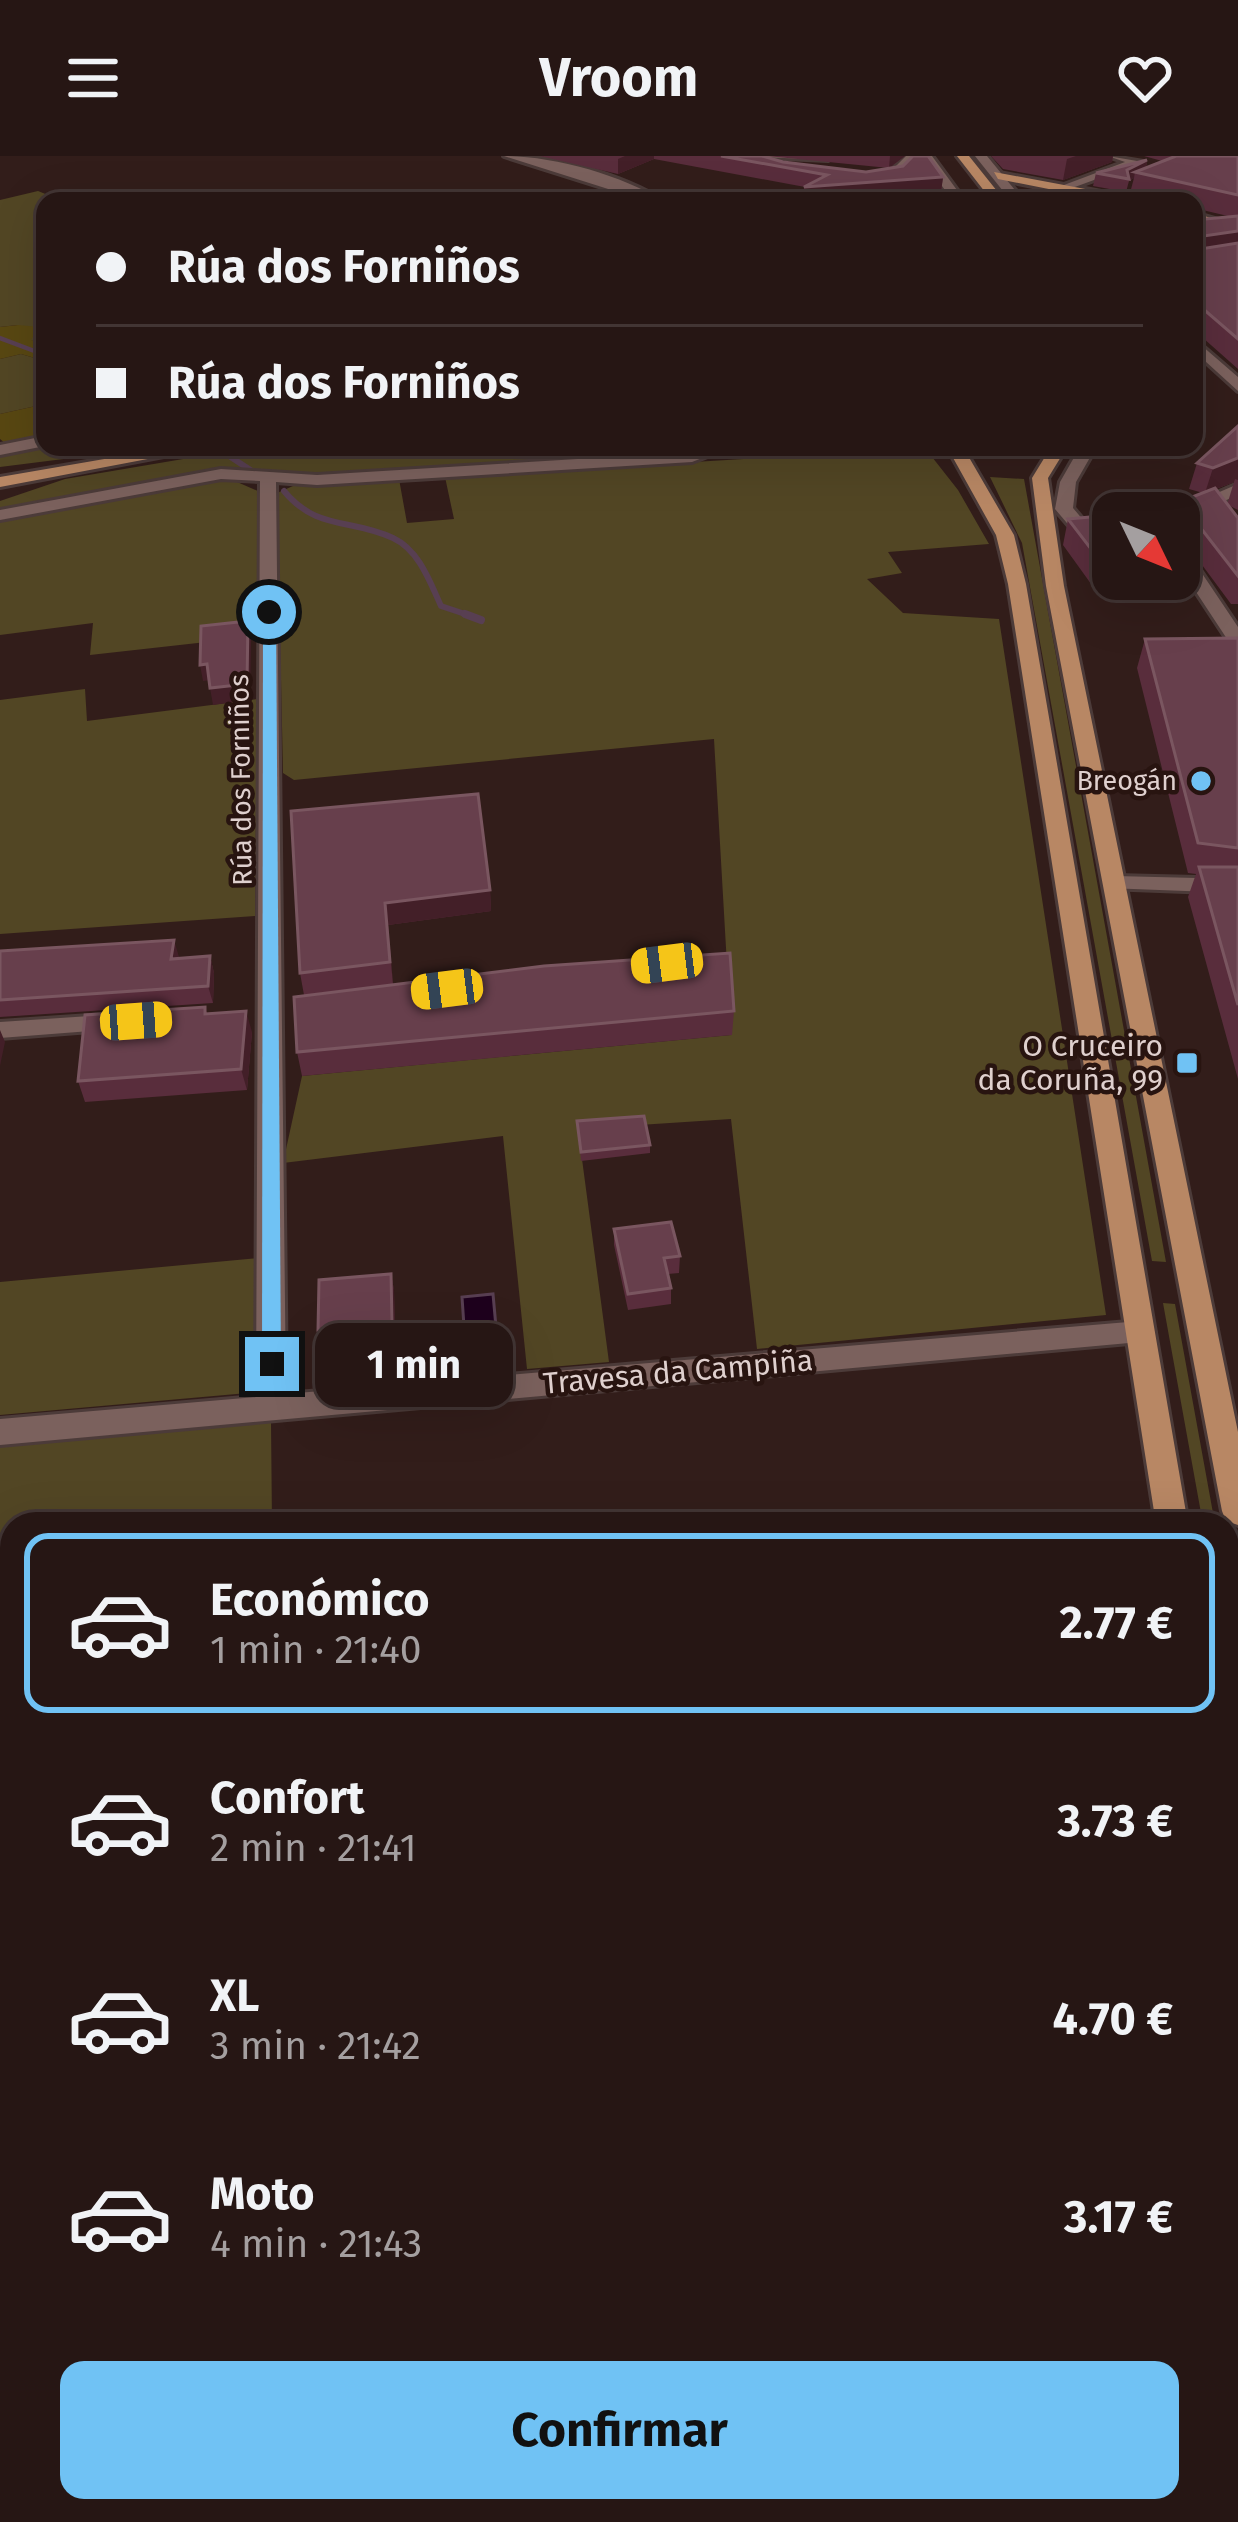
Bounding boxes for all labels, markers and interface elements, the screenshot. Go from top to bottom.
icon: menu [60,45,126,111]
icon: heart [1112,45,1178,111]
text: Vroom [540,46,698,110]
text: Rúa dos Forniños [168,240,520,294]
text: Rúa dos Forniños [168,356,520,410]
north arrow [1092,492,1200,600]
map controls [1092,492,1200,600]
route start [242,585,296,639]
street label: Rúa dos Forniños [223,674,259,886]
place label: Breogán [1076,765,1177,797]
marker: Breogán [1188,768,1214,794]
car [629,941,705,985]
car [409,967,485,1011]
car [99,1001,173,1041]
place label: O Cruceiro da Coruña, 99 [977,1028,1163,1098]
marker: O Cruceiro da Coruña, 99 [1174,1050,1200,1076]
callout: 1 min [314,1322,512,1406]
route end [245,1337,299,1391]
text: 1 min [367,1342,461,1388]
street label: Travesa da Campiña [541,1342,815,1402]
icon: car [66,1569,174,1677]
text: Económico [210,1573,430,1627]
text: 2.77 € [1060,1596,1173,1650]
text: 1 min · 21:40 [210,1627,421,1673]
icon: car [66,1767,174,1875]
text: Confort [210,1771,365,1825]
text: 3.73 € [1057,1794,1173,1848]
text: 2 min · 21:41 [210,1825,417,1871]
icon: car [66,1965,174,2073]
text: XL [210,1969,259,2023]
text: 4.70 € [1053,1992,1173,2046]
text: 3 min · 21:42 [210,2023,421,2069]
icon: car [66,2163,174,2271]
text: Moto [210,2167,315,2221]
text: 3.17 € [1064,2190,1173,2244]
text: 4 min · 21:43 [210,2221,422,2267]
button: Confirmar [60,2361,1179,2499]

